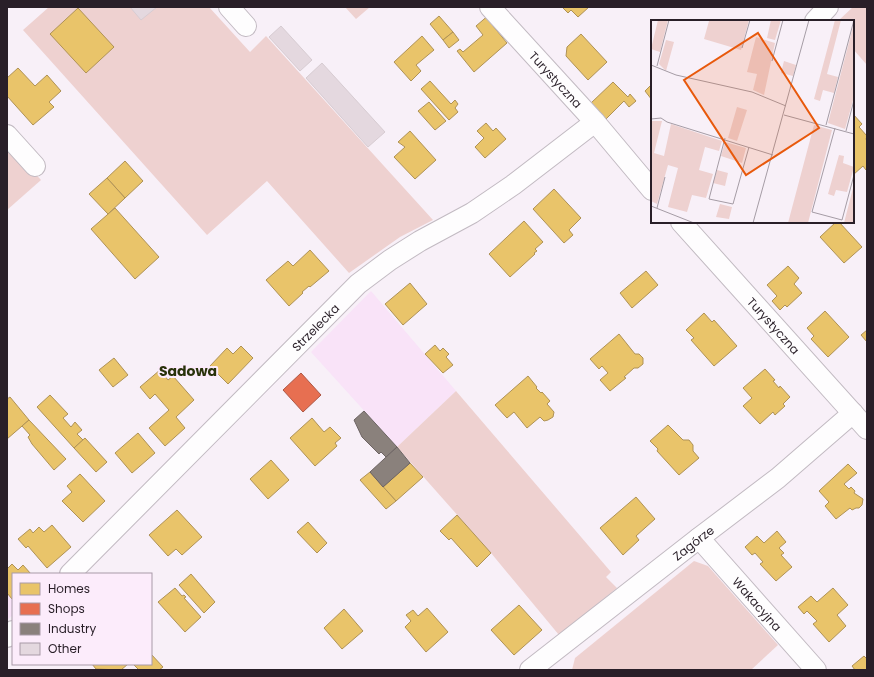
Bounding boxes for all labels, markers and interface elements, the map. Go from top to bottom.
inset map [651,20,854,223]
street label: Turystyczna [526,47,586,111]
street label: Turystyczna [744,293,804,358]
street label: Strzelecka [288,300,343,355]
district label: Sadowa [159,361,217,381]
street label: Zagórze [669,521,717,564]
legend [12,573,152,665]
street label: Wakacyjna [729,573,786,635]
text: Homes [48,580,90,597]
text: Shops [48,600,85,617]
text: Industry [48,620,97,637]
text: Other [48,640,82,657]

